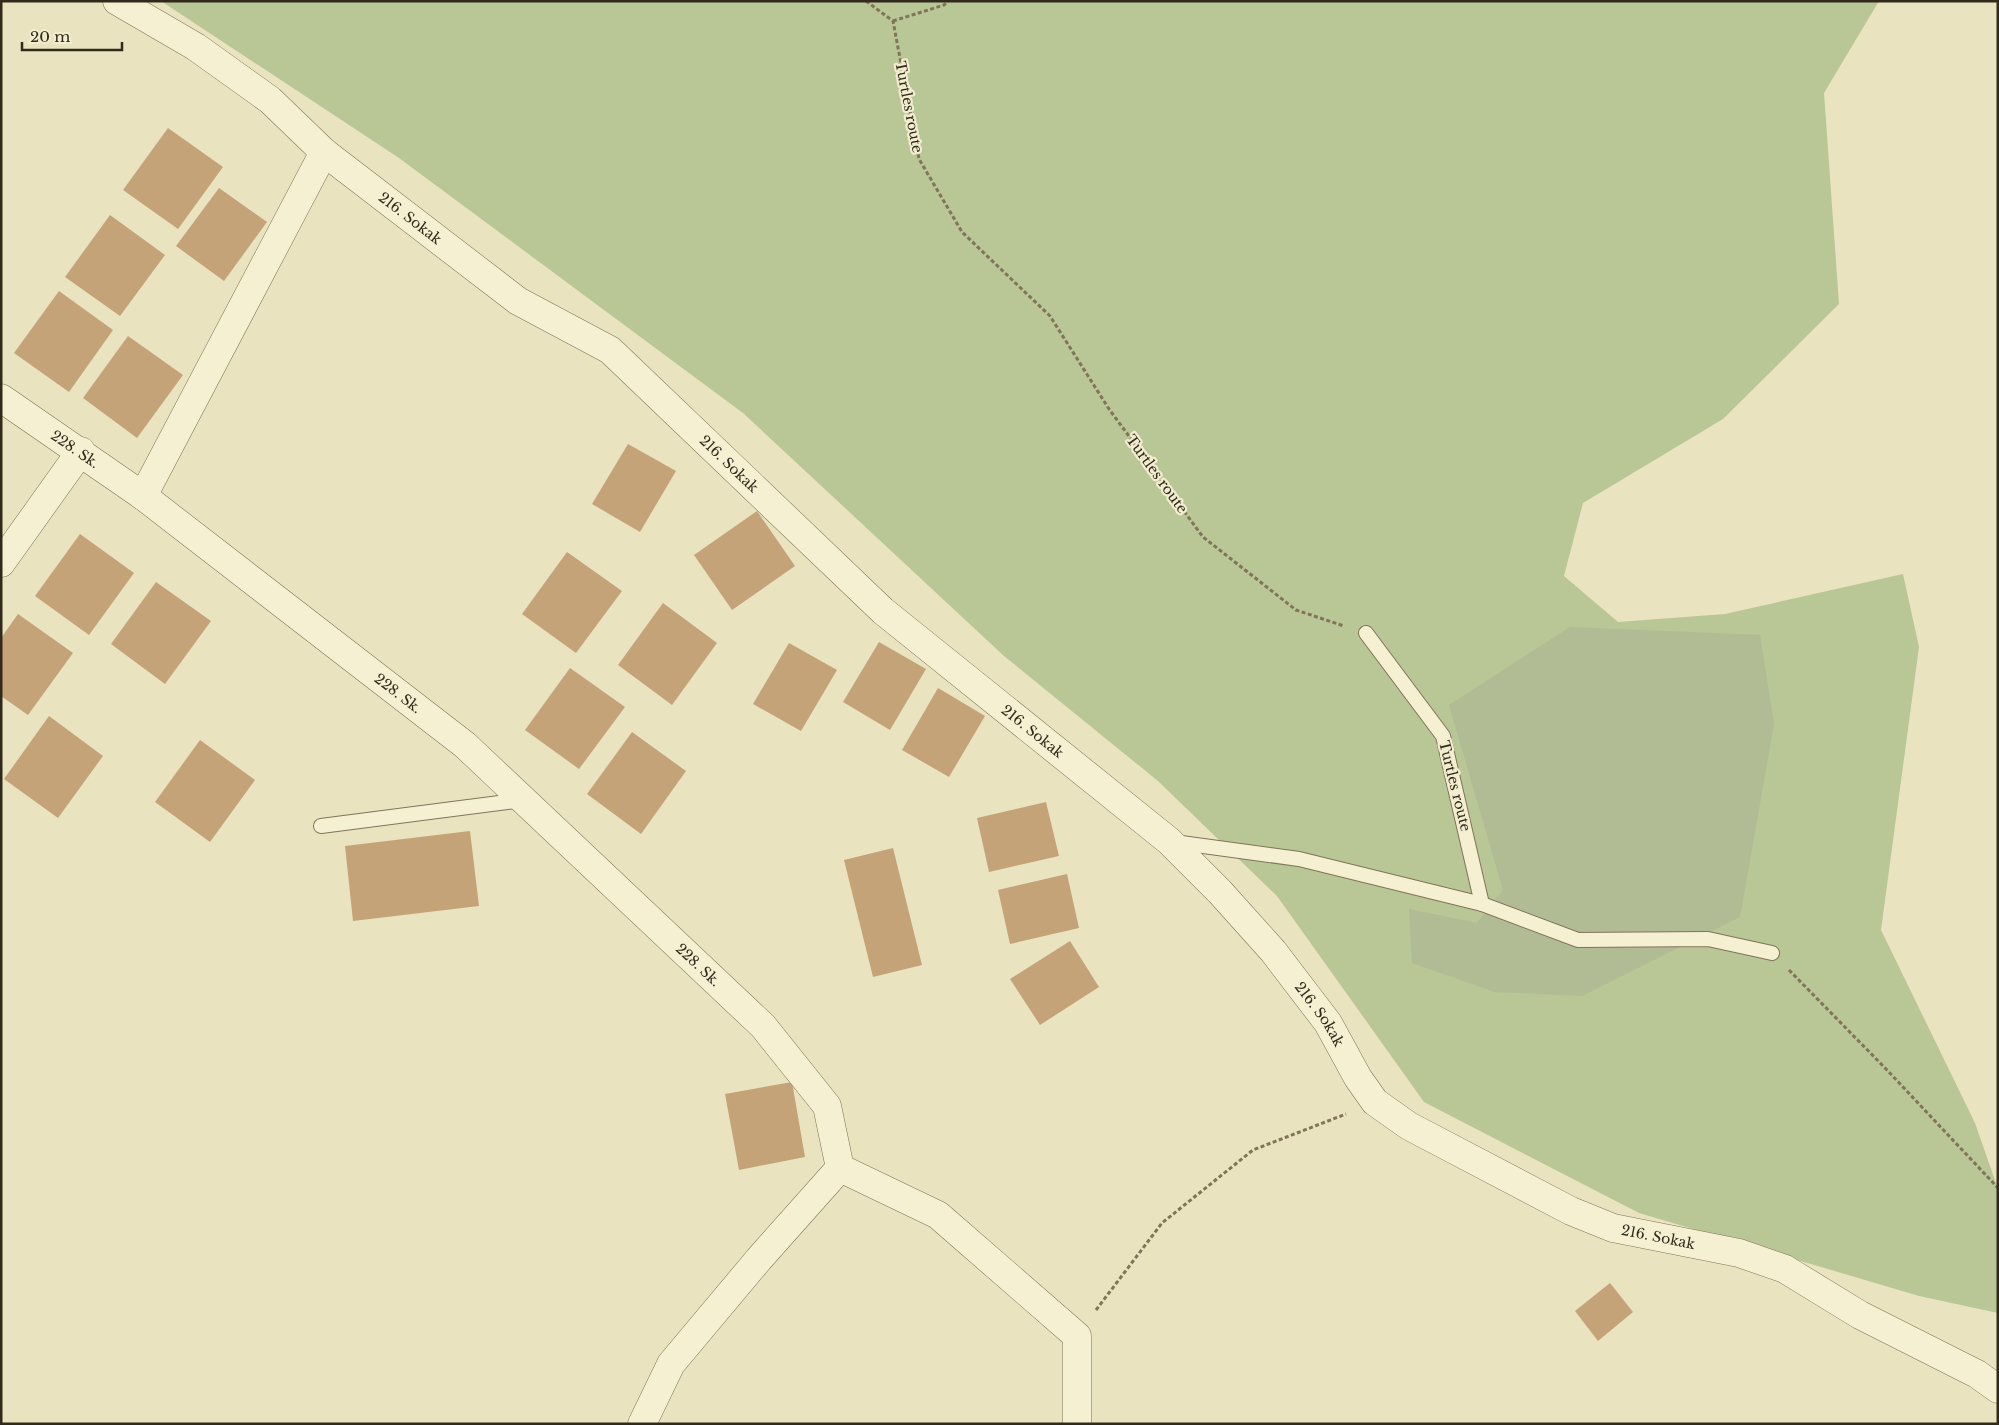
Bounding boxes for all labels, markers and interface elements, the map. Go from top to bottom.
scale bar [22,20,122,52]
text: 20 m [30,27,70,46]
street label: Turtles route [891,60,927,154]
street label: 216. Sokak [375,188,446,248]
street label: 228. Sk. [47,426,103,472]
street label: 216. Sokak [696,431,763,496]
street label: Turtles route [1122,431,1192,517]
street label: 228. Sk. [371,669,425,717]
street label: 216. Sokak [998,701,1068,762]
street label: Turtles route [1435,739,1475,833]
street label: 228. Sk. [672,939,724,990]
street label: 216. Sokak [1291,978,1348,1050]
street label: 216. Sokak [1620,1221,1697,1253]

